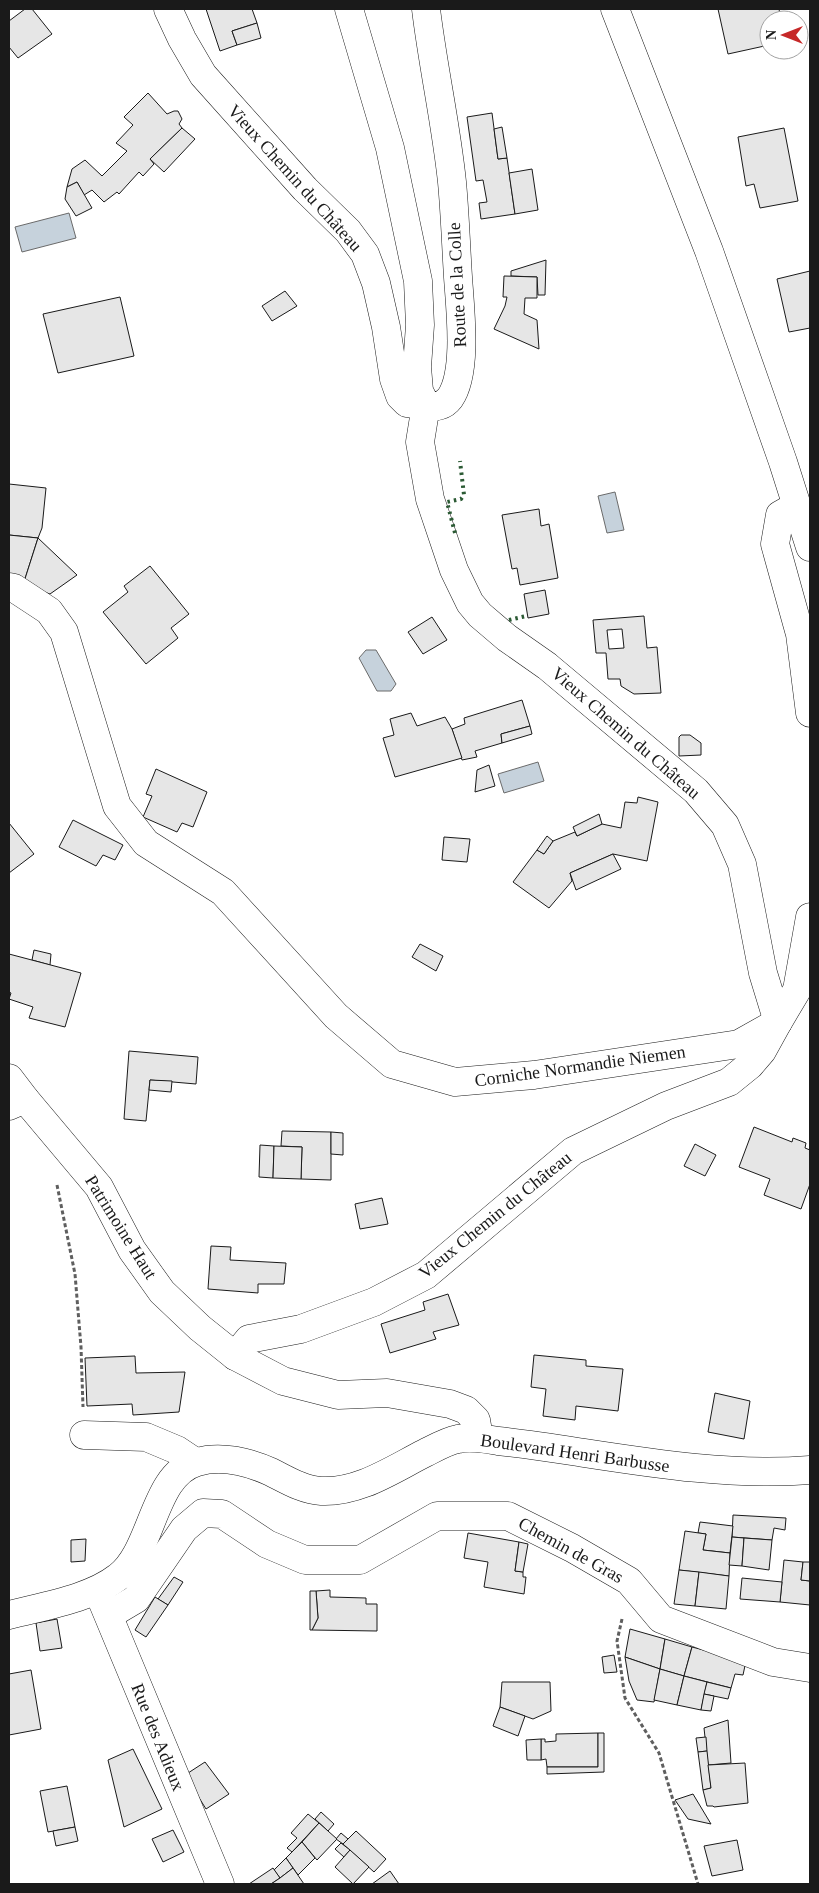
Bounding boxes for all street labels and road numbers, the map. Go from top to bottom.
street label: Vieux Chemin du Château [224,101,366,255]
street label: Route de la Colle [444,222,470,348]
street label: Vieux Chemin du Château [548,663,704,803]
street label: Corniche Normandie Niemen [473,1041,687,1091]
street label: Vieux Chemin du Château [415,1147,575,1283]
street label: Patrimoine Haut [81,1171,161,1283]
street label: Boulevard Henri Barbusse [479,1430,671,1476]
street label: Chemin de Gras [515,1513,627,1587]
street label: Rue des Adieux [127,1680,189,1794]

